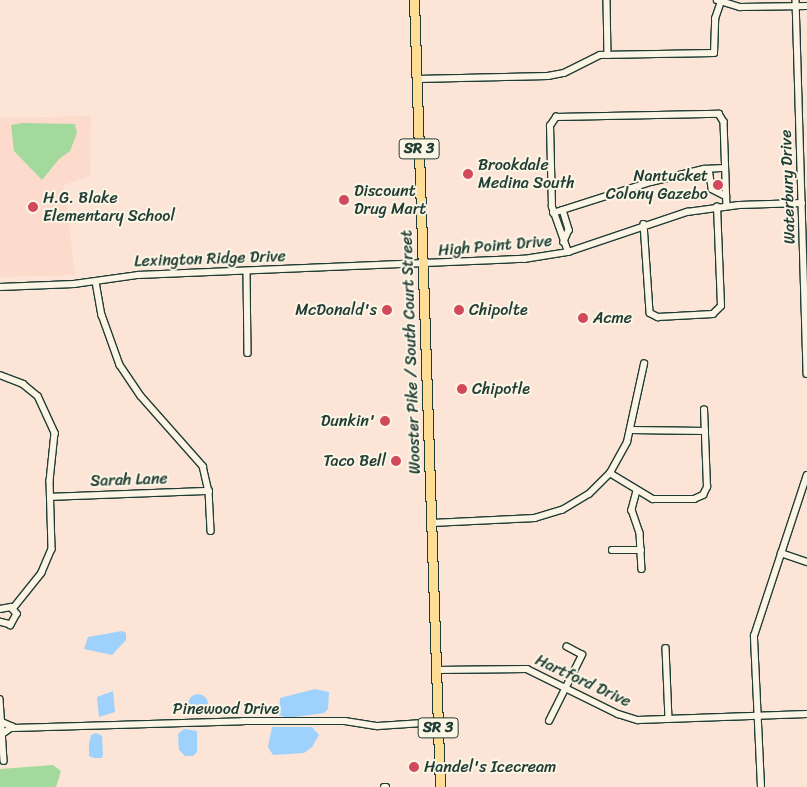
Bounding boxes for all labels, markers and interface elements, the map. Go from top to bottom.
street label: Waterbury Drive [776,129,800,245]
road number: SR 3 [398,136,440,162]
place label: Brookdale Medina South [478,155,575,193]
place label: Nantucket Colony Gazebo [606,166,708,204]
marker: Brookdale Medina South [462,168,474,180]
marker: Nantucket Colony Gazebo [712,179,724,191]
place label: Discount Drug Mart [354,181,426,219]
place label: H.G. Blake Elementary School [43,188,175,226]
marker: Discount Drug Mart [338,194,350,206]
marker: H.G. Blake Elementary School [27,201,39,213]
street label: Wooster Pike / South Court Street [397,229,425,475]
street label: High Point Drive [437,231,553,261]
street label: Lexington Ridge Drive [134,247,286,271]
place label: McDonald's [295,300,377,320]
place label: Chipolte [469,300,528,320]
marker: McDonald's [381,304,393,316]
marker: Chipolte [453,304,465,316]
place label: Acme [593,308,632,328]
marker: Acme [577,312,589,324]
place label: Chipotle [472,379,530,399]
marker: Chipotle [456,383,468,395]
place label: Dunkin' [321,411,375,431]
marker: Dunkin' [379,415,391,427]
place label: Taco Bell [323,451,386,471]
marker: Taco Bell [390,455,402,467]
street label: Sarah Lane [90,469,168,491]
street label: Hartford Drive [532,650,634,712]
street label: Pinewood Drive [173,699,279,719]
road number: SR 3 [417,716,459,740]
place label: Handel's Icecream [424,757,556,777]
marker: Handel's Icecream [408,761,420,773]

